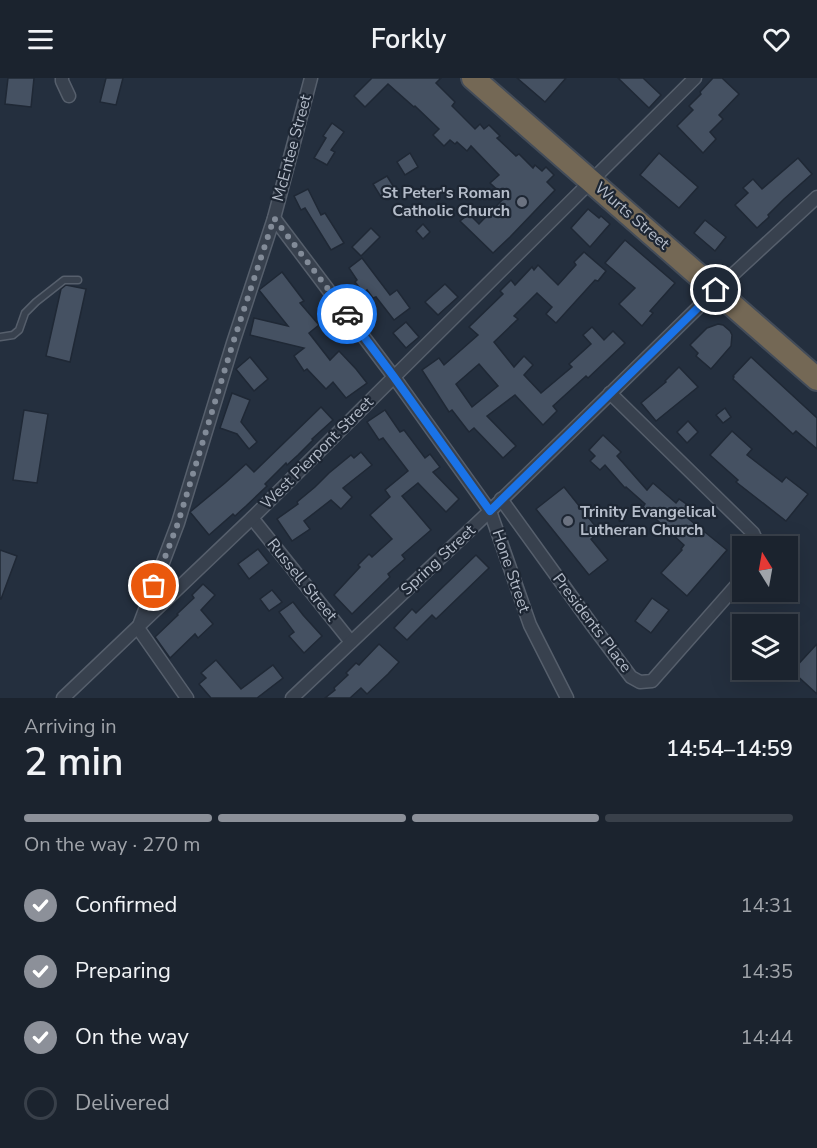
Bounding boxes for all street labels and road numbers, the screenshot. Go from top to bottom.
street label: McEntee Street [267,92,317,204]
street label: Wurts Street [590,177,675,255]
street label: West Pierpont Street [256,391,379,514]
street label: Spring Street [396,519,480,600]
street label: Hone Street [487,527,536,616]
street label: Russell Street [262,534,343,626]
street label: Presidents Place [547,569,637,677]

